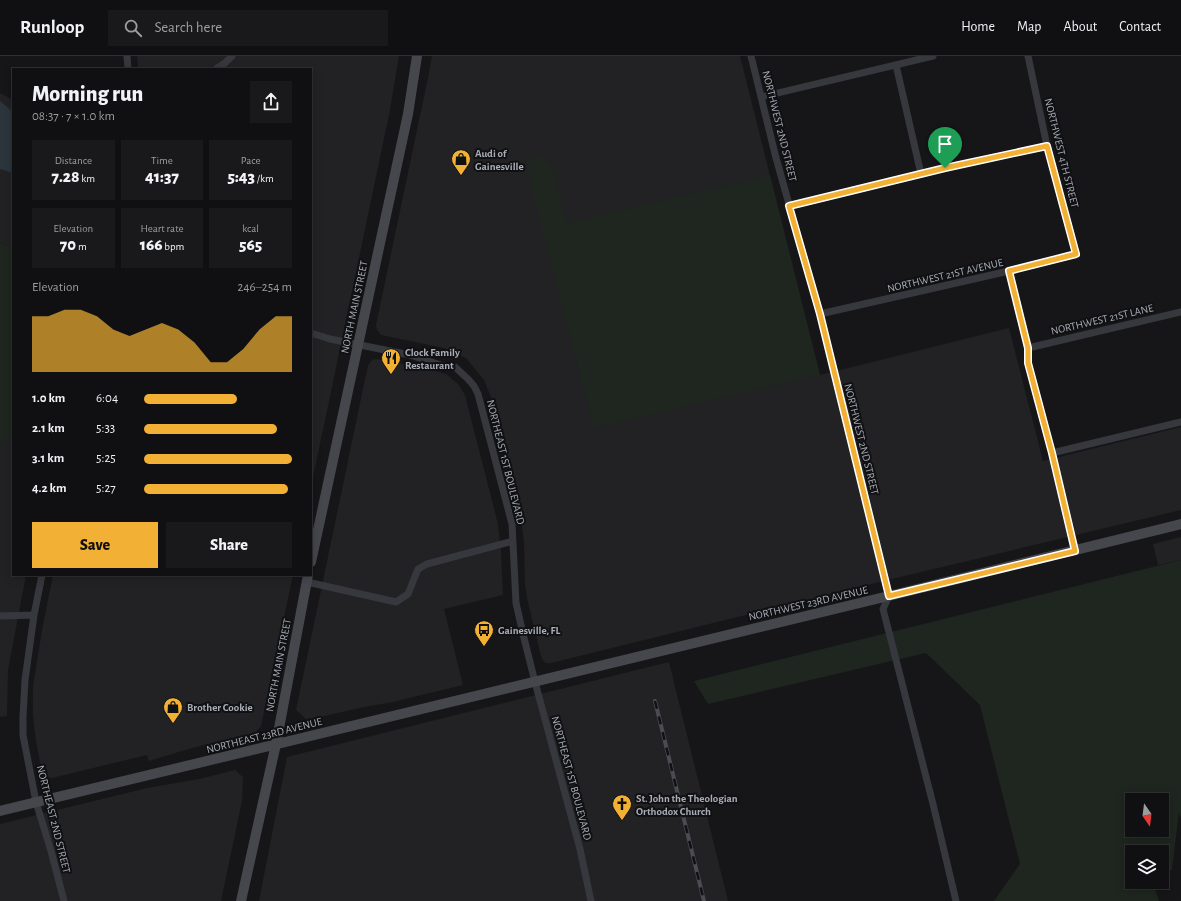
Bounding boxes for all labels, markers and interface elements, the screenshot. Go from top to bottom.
search box [108,10,388,46]
icon: search [122,17,144,39]
text: Runloop [20,18,84,37]
text: Search here [154,20,222,35]
text: Home [961,20,995,34]
text: Map [1017,20,1041,34]
text: About [1063,20,1097,34]
text: Contact [1119,20,1161,34]
street label: NORTHWEST 2ND STREET [760,69,799,183]
button: share [250,81,292,123]
text: Morning run [32,83,143,105]
street label: NORTHWEST 4TH STREET [1043,97,1081,210]
text: 08:37 · 7 × 1.0 km [32,110,115,123]
pin [928,127,962,168]
icon: arrive [934,133,956,155]
shop icon: Audi of Gainesville [450,148,472,176]
place label: Audi of Gainesville [475,148,524,172]
text: Distance [55,155,92,166]
text: Time [151,155,173,166]
text: Pace [241,155,261,166]
text: 7.28 [51,168,80,185]
text: 41:37 [145,168,179,185]
text: 5:43 [227,168,255,185]
text: km [80,173,95,184]
text: /km [255,173,274,184]
text: Elevation [53,223,93,234]
text: Heart rate [140,223,184,234]
text: kcal [242,223,259,234]
text: 70 [60,236,76,253]
text: 166 [140,236,163,253]
text: 565 [239,236,262,253]
text: m [76,241,87,252]
text: bpm [163,241,184,252]
street label: NORTHWEST 21ST AVENUE [886,257,1005,294]
street label: NORTH MAIN STREET [339,259,370,354]
text: Elevation [32,281,79,294]
text: 246–254 m [237,281,292,294]
street label: NORTHWEST 21ST LANE [1050,302,1155,337]
restaurant icon: Clock Family Restaurant [380,347,402,375]
place label: Clock Family Restaurant [405,347,460,371]
street label: NORTHWEST 2ND STREET [842,382,881,496]
text: 1.0 km [32,392,65,405]
text: 6:04 [96,392,118,405]
street label: NORTHEAST 1ST BOULEVARD [485,399,526,526]
text: 2.1 km [32,422,65,435]
text: 5:33 [96,422,115,435]
text: 3.1 km [32,452,64,465]
text: 5:25 [96,452,116,465]
text: 4.2 km [32,482,67,495]
text: 5:27 [96,482,116,495]
button: Save [32,522,158,568]
button: Share [166,522,292,568]
street label: NORTHWEST 23RD AVENUE [747,584,869,623]
street label: NORTH MAIN STREET [264,617,293,713]
bus stop icon: Gainesville, FL [473,619,495,647]
place label: Gainesville, FL [498,625,561,636]
shop icon: Brother Cookie [162,696,184,724]
place label: Brother Cookie [187,702,253,713]
street label: NORTHEAST 1ST BOULEVARD [550,715,593,841]
street label: NORTHEAST 23RD AVENUE [205,716,324,755]
street label: NORTHEAST 2ND STREET [35,764,72,875]
church icon: St. John the Theologian Orthodox Church [611,793,633,821]
place label: St. John the Theologian Orthodox Church [636,793,738,817]
north arrow [1125,793,1169,837]
map controls [1125,793,1169,889]
button: layers [1125,845,1169,889]

